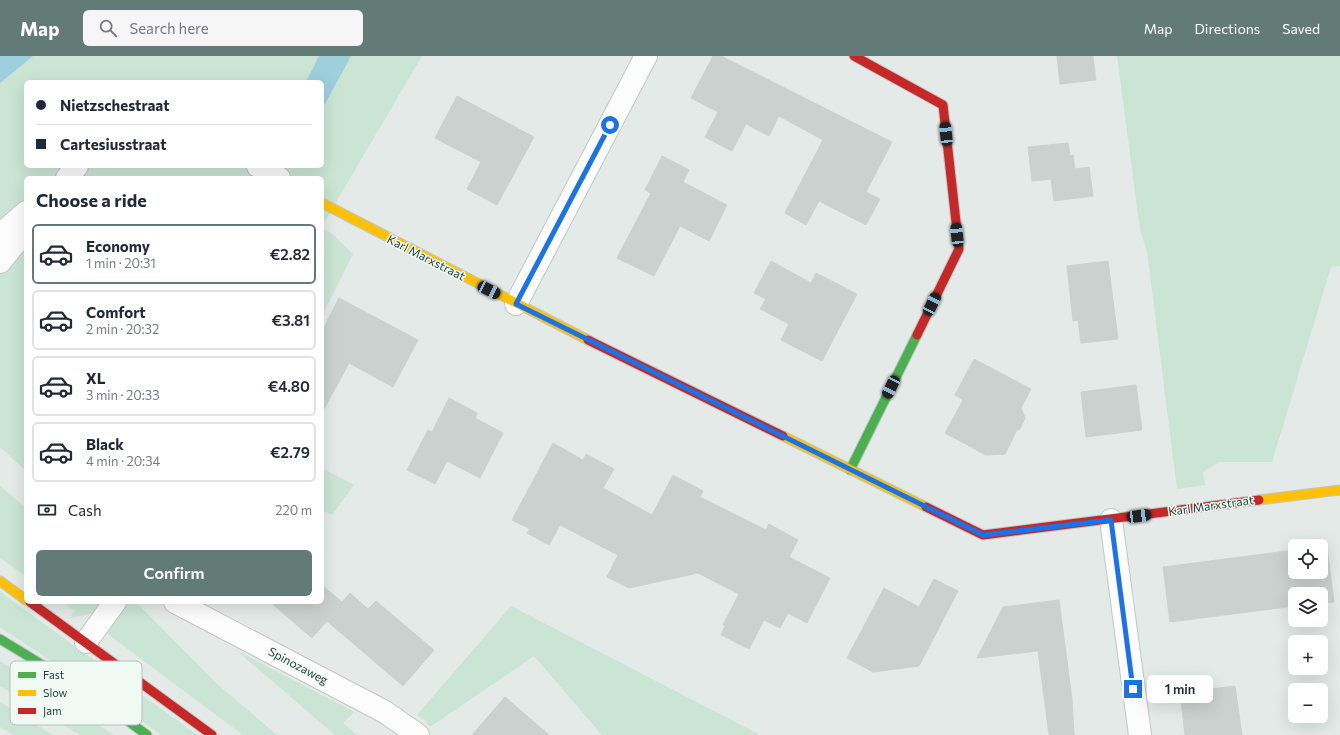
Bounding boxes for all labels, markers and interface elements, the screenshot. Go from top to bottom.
search box [83,10,363,46]
text: Map [20,17,59,40]
icon: search [97,17,119,39]
text: Search here [129,19,209,37]
text: Map [1144,20,1173,37]
text: Directions [1195,20,1260,37]
text: Saved [1282,20,1320,37]
text: Nietzschestraat [60,96,170,114]
route start [601,116,619,134]
car [939,121,953,147]
text: Cartesiusstraat [60,135,167,153]
text: Choose a ride [36,189,147,211]
car [950,222,964,248]
street label: Karl Marxstraat [385,231,468,283]
icon: car [38,236,74,272]
text: Economy [86,237,150,255]
text: €2.82 [270,245,310,263]
text: 1 min · 20:31 [86,255,156,271]
car [476,279,502,301]
car [921,291,943,317]
icon: car [38,302,74,338]
text: Comfort [86,303,146,321]
text: €3.81 [272,311,310,329]
text: 2 min · 20:32 [86,321,159,337]
icon: car [38,368,74,404]
text: XL [86,369,105,387]
car [880,374,902,400]
text: €4.80 [268,377,310,395]
text: 3 min · 20:33 [86,387,160,403]
icon: car [38,434,74,470]
text: Black [86,435,124,453]
text: €2.79 [270,443,310,461]
text: 4 min · 20:34 [86,453,160,469]
street label: Karl Marxstraat [1167,492,1254,518]
icon: cash [36,499,58,521]
text: Cash [68,501,102,519]
text: 220 m [275,502,312,518]
car [1126,508,1152,524]
map controls [1288,539,1328,723]
button: locate [1288,539,1328,579]
button: Confirm [36,550,312,596]
button: layers [1288,587,1328,627]
button: + [1288,635,1328,675]
street label: Spinozaweg [266,644,331,687]
legend [10,661,142,725]
text: Fast [43,668,65,681]
callout: 1 min [1147,675,1213,703]
route end [1124,680,1142,698]
text: 1 min [1165,681,1195,697]
button: − [1288,683,1328,723]
text: Slow [43,686,68,699]
text: Jam [43,704,62,718]

